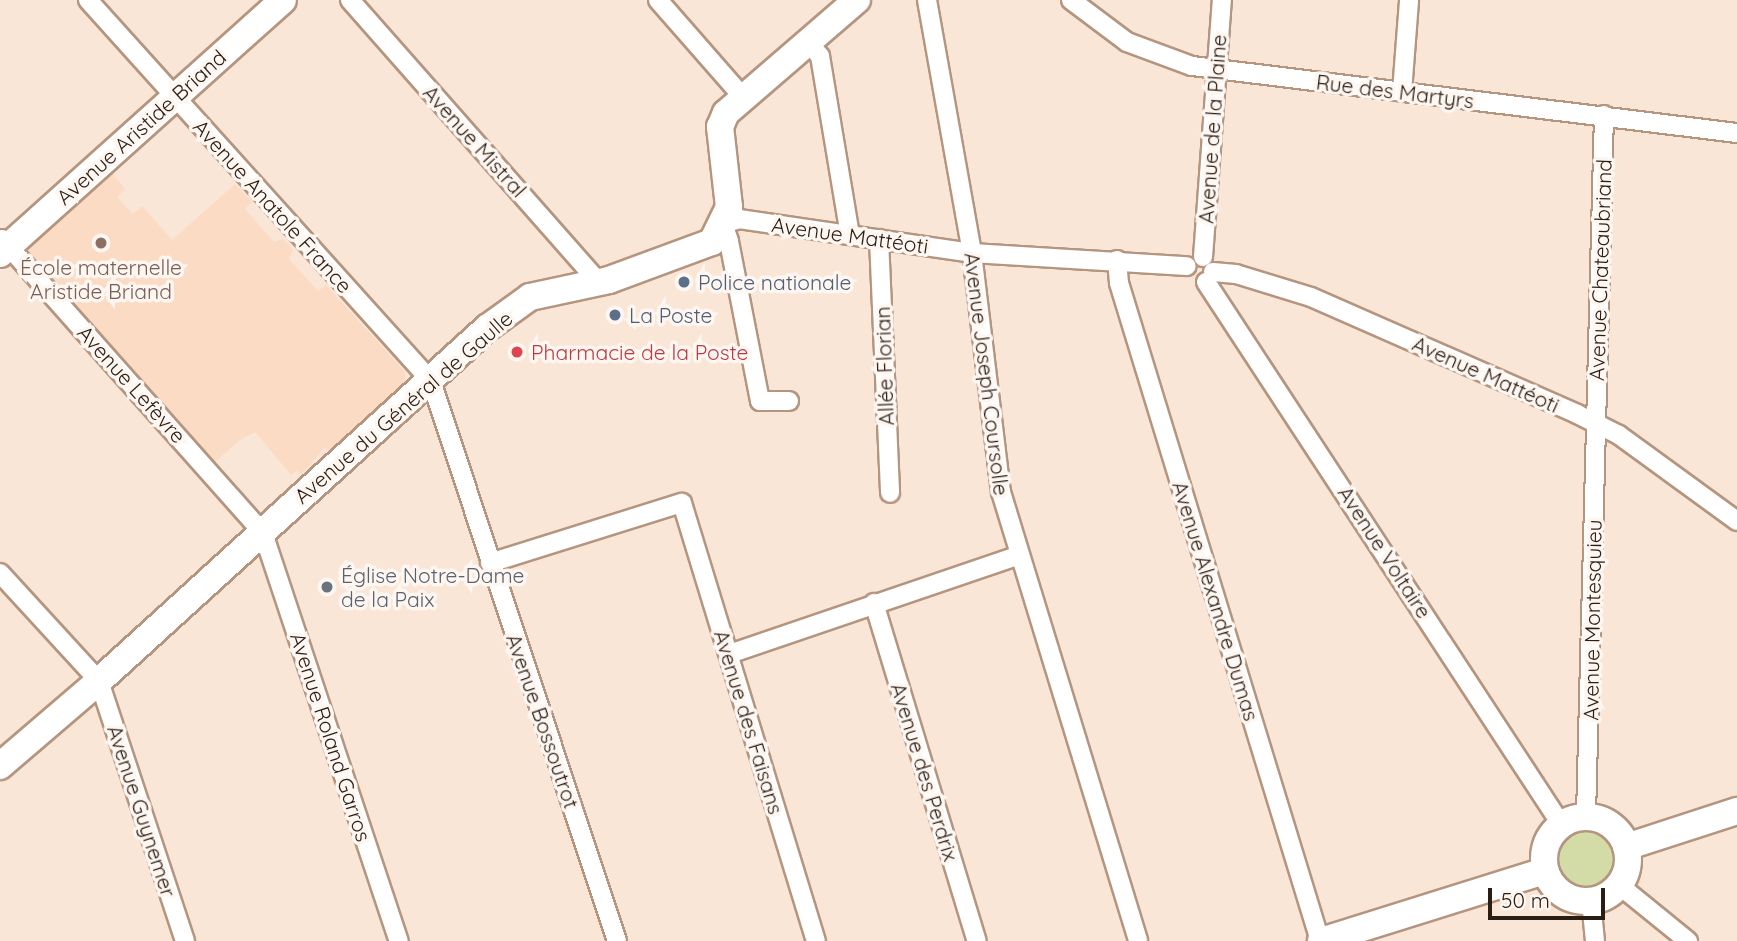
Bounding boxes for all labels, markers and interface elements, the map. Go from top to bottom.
street label: Avenue de la Plaine [1193,33,1231,225]
street label: Avenue Aristide Briand [51,44,231,210]
street label: Rue des Martyrs [1315,69,1475,113]
street label: Avenue Mistral [418,80,532,202]
street label: Avenue Anatole France [188,114,358,298]
street label: Avenue Chateaubriand [1584,159,1616,381]
street label: Avenue Mattéoti [770,212,930,258]
marker: École maternelle Aristide Briand [93,235,109,251]
street label: Avenue Joseph Coursolle [960,251,1014,497]
place label: École maternelle Aristide Briand [20,254,182,304]
place label: Police nationale [698,269,851,295]
marker: Police nationale [676,274,692,290]
place label: La Poste [629,302,712,328]
street label: Avenue du Général de Gaulle [289,305,517,509]
street label: Allée Florian [869,306,899,426]
marker: La Poste [607,307,623,323]
street label: Avenue Lefèvre [73,320,191,448]
street label: Avenue Mattéoti [1409,330,1563,418]
place label: Pharmacie de la Poste [531,339,748,365]
marker: Pharmacie de la Poste [509,344,525,360]
street label: Avenue Alexandre Dumas [1168,478,1264,724]
street label: Avenue Voltaire [1333,481,1437,623]
street label: Avenue Montesquieu [1578,519,1606,721]
place label: Église Notre-Dame de la Paix [341,562,524,612]
marker: Église Notre-Dame de la Paix [319,579,335,595]
street label: Avenue des Faisans [709,627,789,817]
street label: Avenue Roland Garros [285,629,377,845]
street label: Avenue Bossoutrot [501,630,585,812]
street label: Avenue des Perdrix [886,680,964,864]
street label: Avenue Guynemer [102,722,182,900]
scale bar [1492,874,1609,918]
text: 50 m [1501,887,1550,913]

